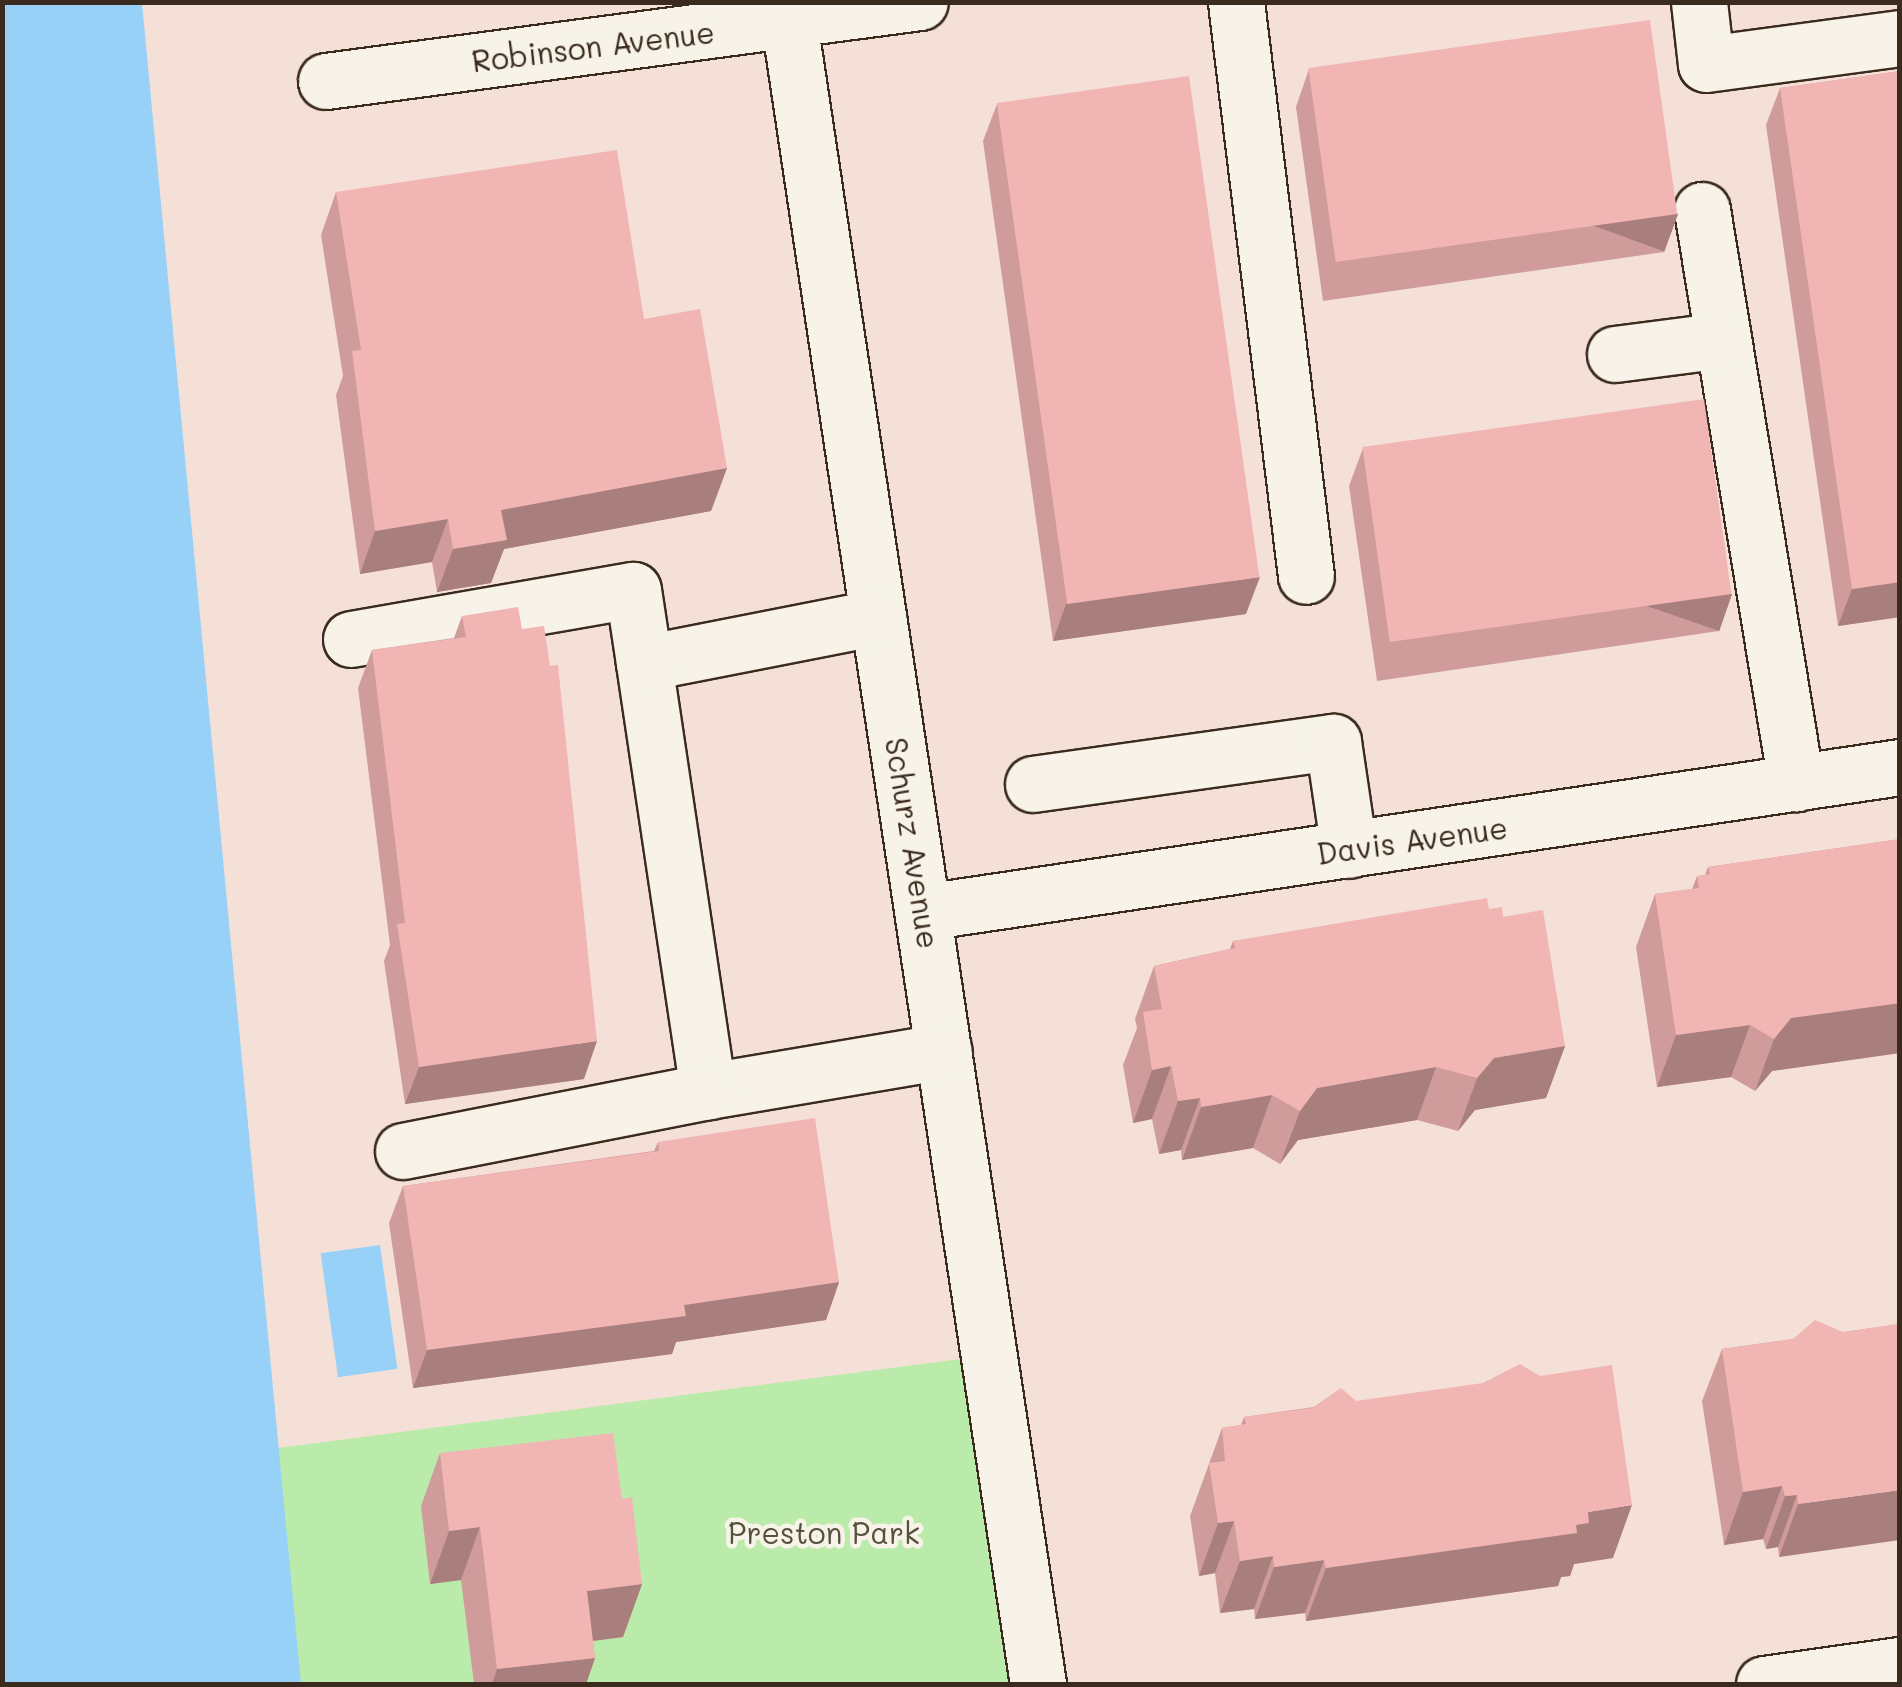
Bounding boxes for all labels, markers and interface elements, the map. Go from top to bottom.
street label: Robinson Avenue [470,13,716,79]
street label: Schurz Avenue [879,735,947,951]
street label: Davis Avenue [1314,809,1510,871]
park label: Preston Park [728,1514,920,1550]

